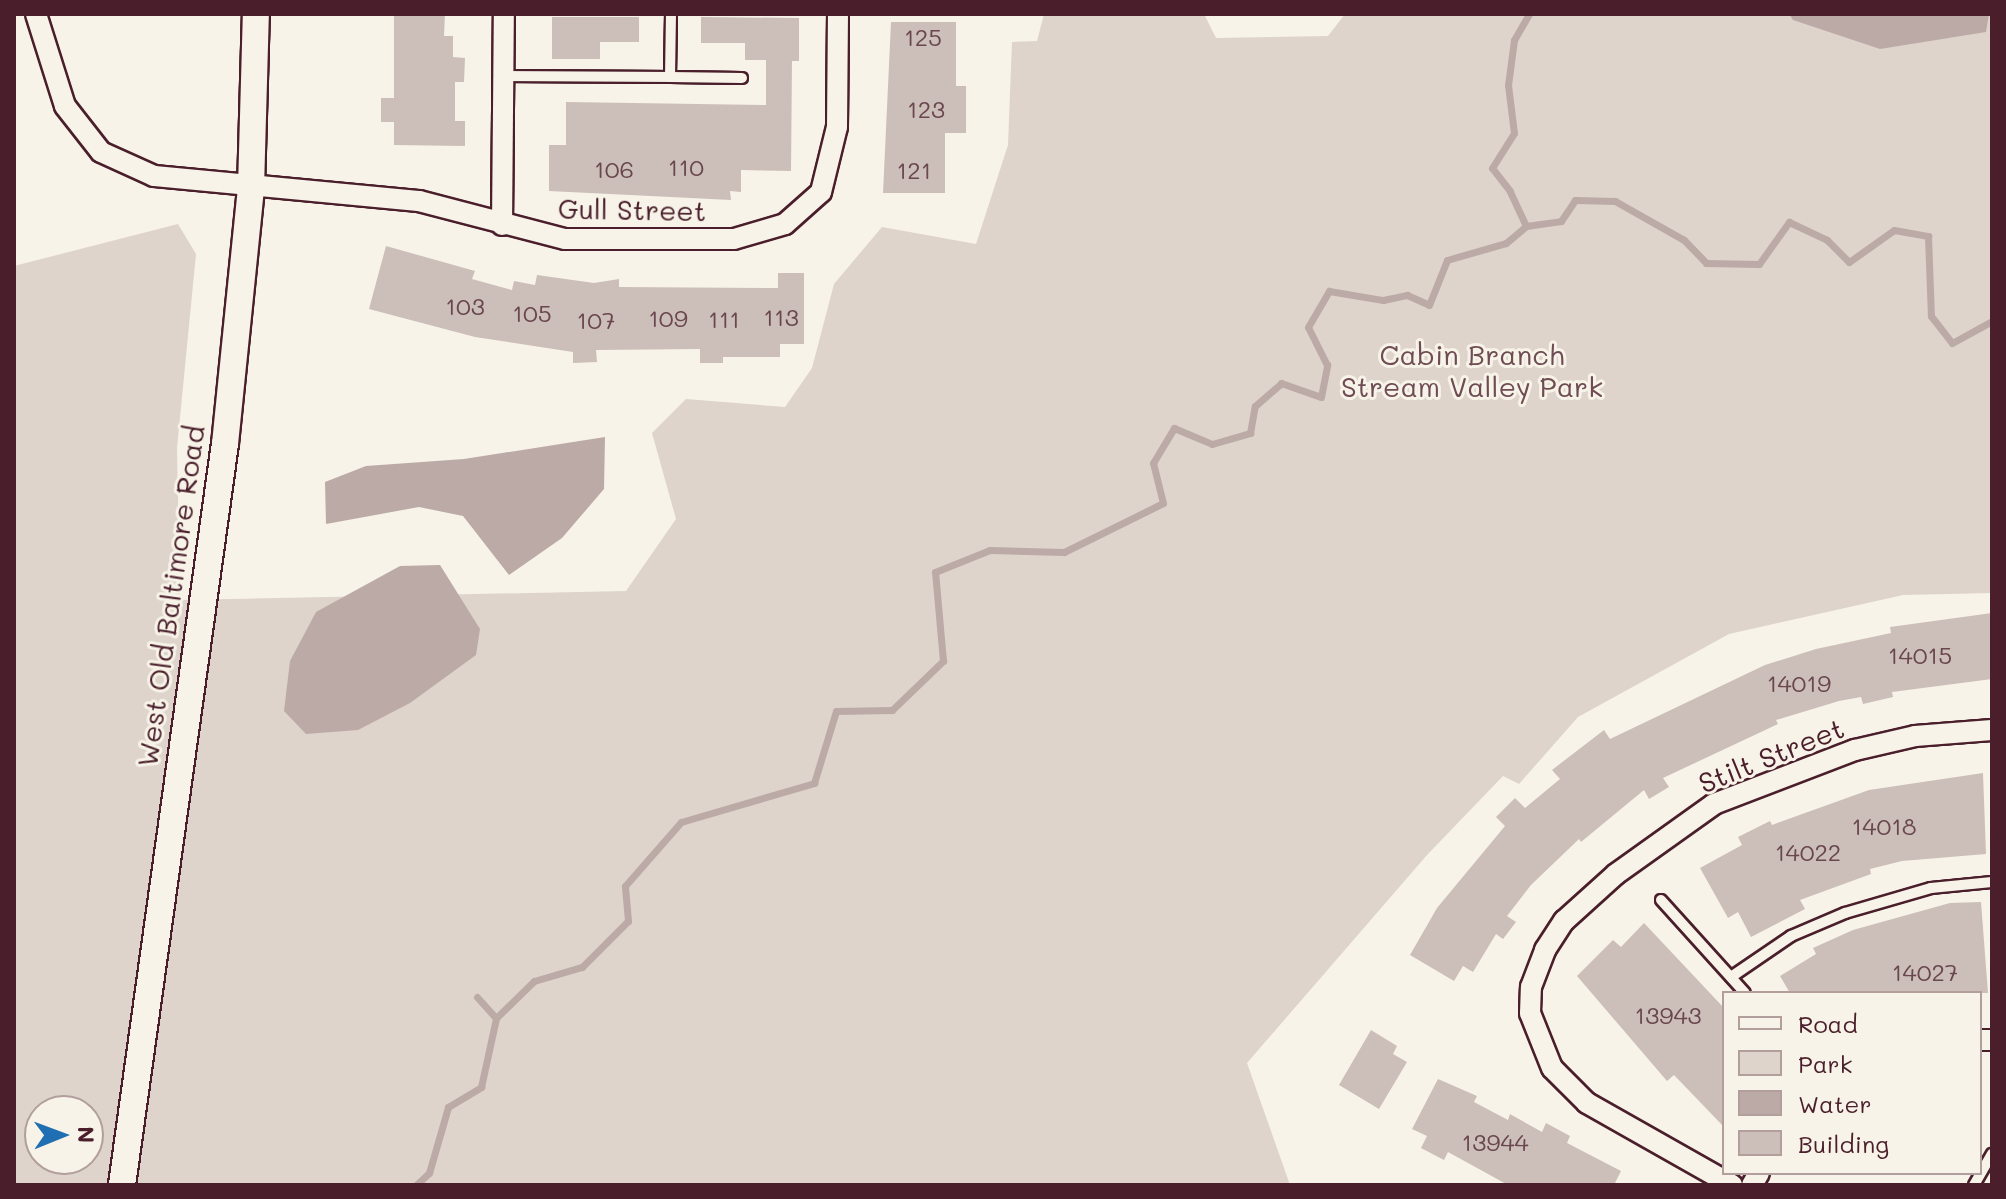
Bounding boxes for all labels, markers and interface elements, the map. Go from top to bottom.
house number: 125 [904,23,942,51]
house number: 123 [907,95,945,123]
house number: 110 [668,153,704,181]
house number: 106 [594,155,634,183]
house number: 121 [897,156,931,184]
street label: Gull Street [558,191,706,227]
house number: 103 [445,292,485,320]
house number: 105 [512,299,552,327]
house number: 113 [763,303,799,331]
house number: 109 [648,304,688,332]
house number: 111 [708,305,740,333]
house number: 107 [577,306,615,334]
park label: Cabin Branch Stream Valley Park [1341,337,1603,403]
street label: West Old Baltimore Road [129,423,211,769]
house number: 14015 [1888,641,1952,669]
house number: 14019 [1767,669,1831,697]
street label: Stilt Street [1693,711,1849,799]
house number: 14018 [1852,812,1916,840]
house number: 14022 [1775,838,1841,866]
house number: 14027 [1892,958,1958,986]
legend [1722,991,1982,1175]
house number: 13943 [1634,1001,1702,1029]
text: Road [1798,1008,1858,1039]
text: Park [1798,1048,1852,1079]
text: Water [1798,1088,1872,1119]
north arrow [24,1095,104,1175]
text: N [72,1126,101,1143]
house number: 13944 [1461,1128,1529,1156]
text: Building [1798,1128,1889,1159]

